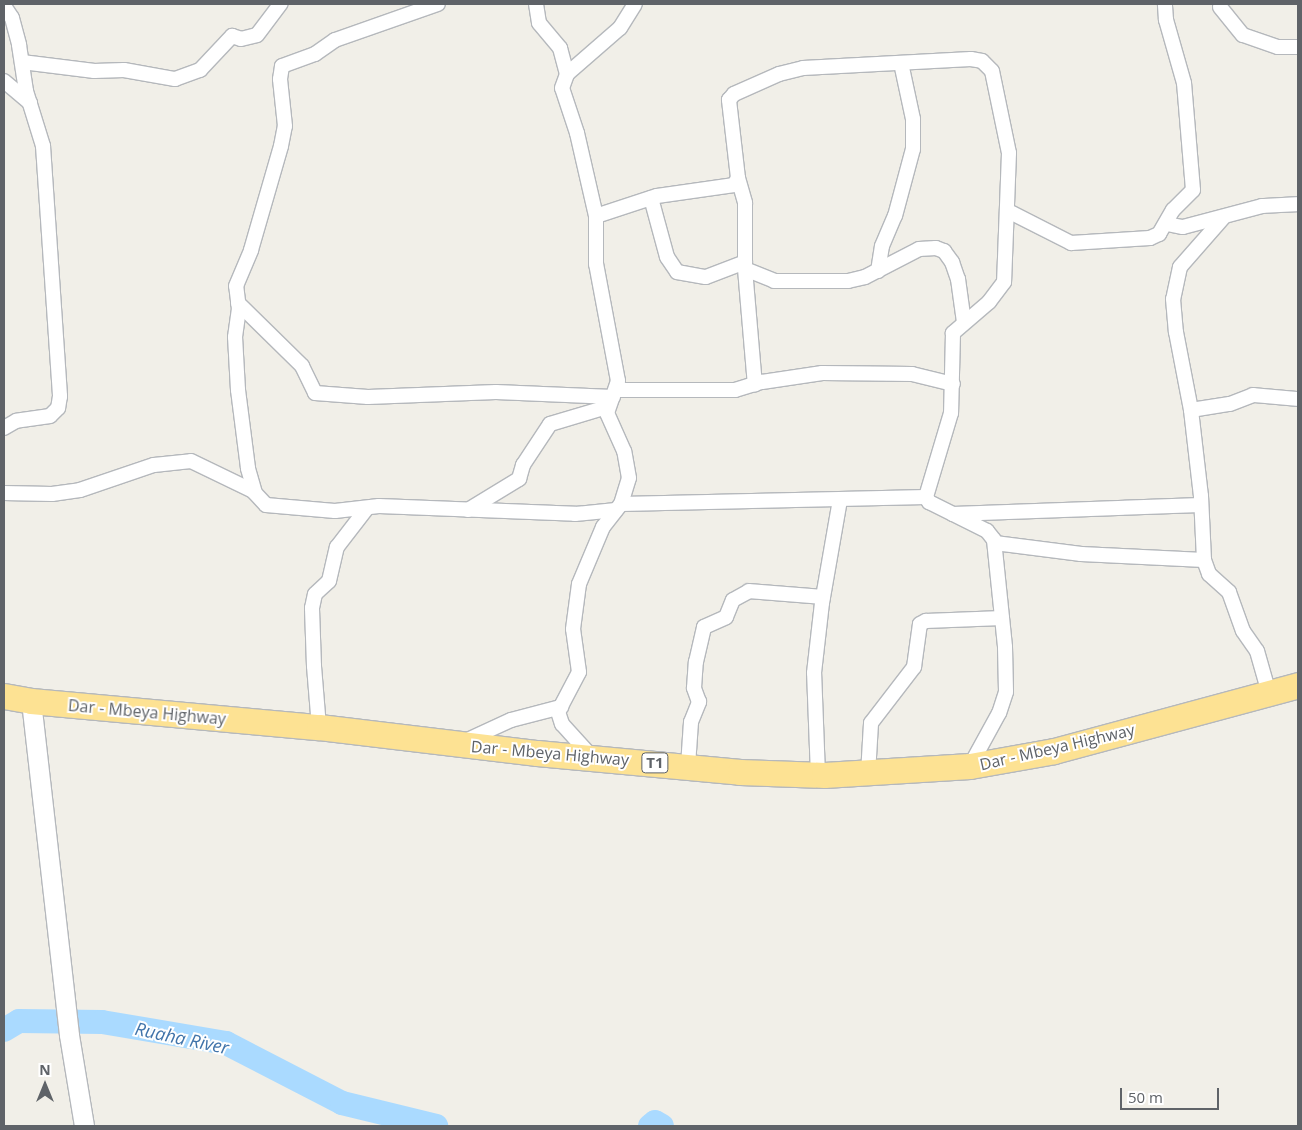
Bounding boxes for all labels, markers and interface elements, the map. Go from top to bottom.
street label: Dar - Mbeya Highway [67,696,227,728]
street label: Dar - Mbeya Highway [978,720,1136,774]
street label: Dar - Mbeya Highway [470,737,630,769]
road number: T1 [641,750,669,776]
water label: Ruaha River [133,1018,231,1058]
north arrow [20,1060,70,1110]
text: N [39,1060,51,1079]
scale bar [1122,1078,1221,1110]
text: 50 m [1128,1087,1163,1107]

